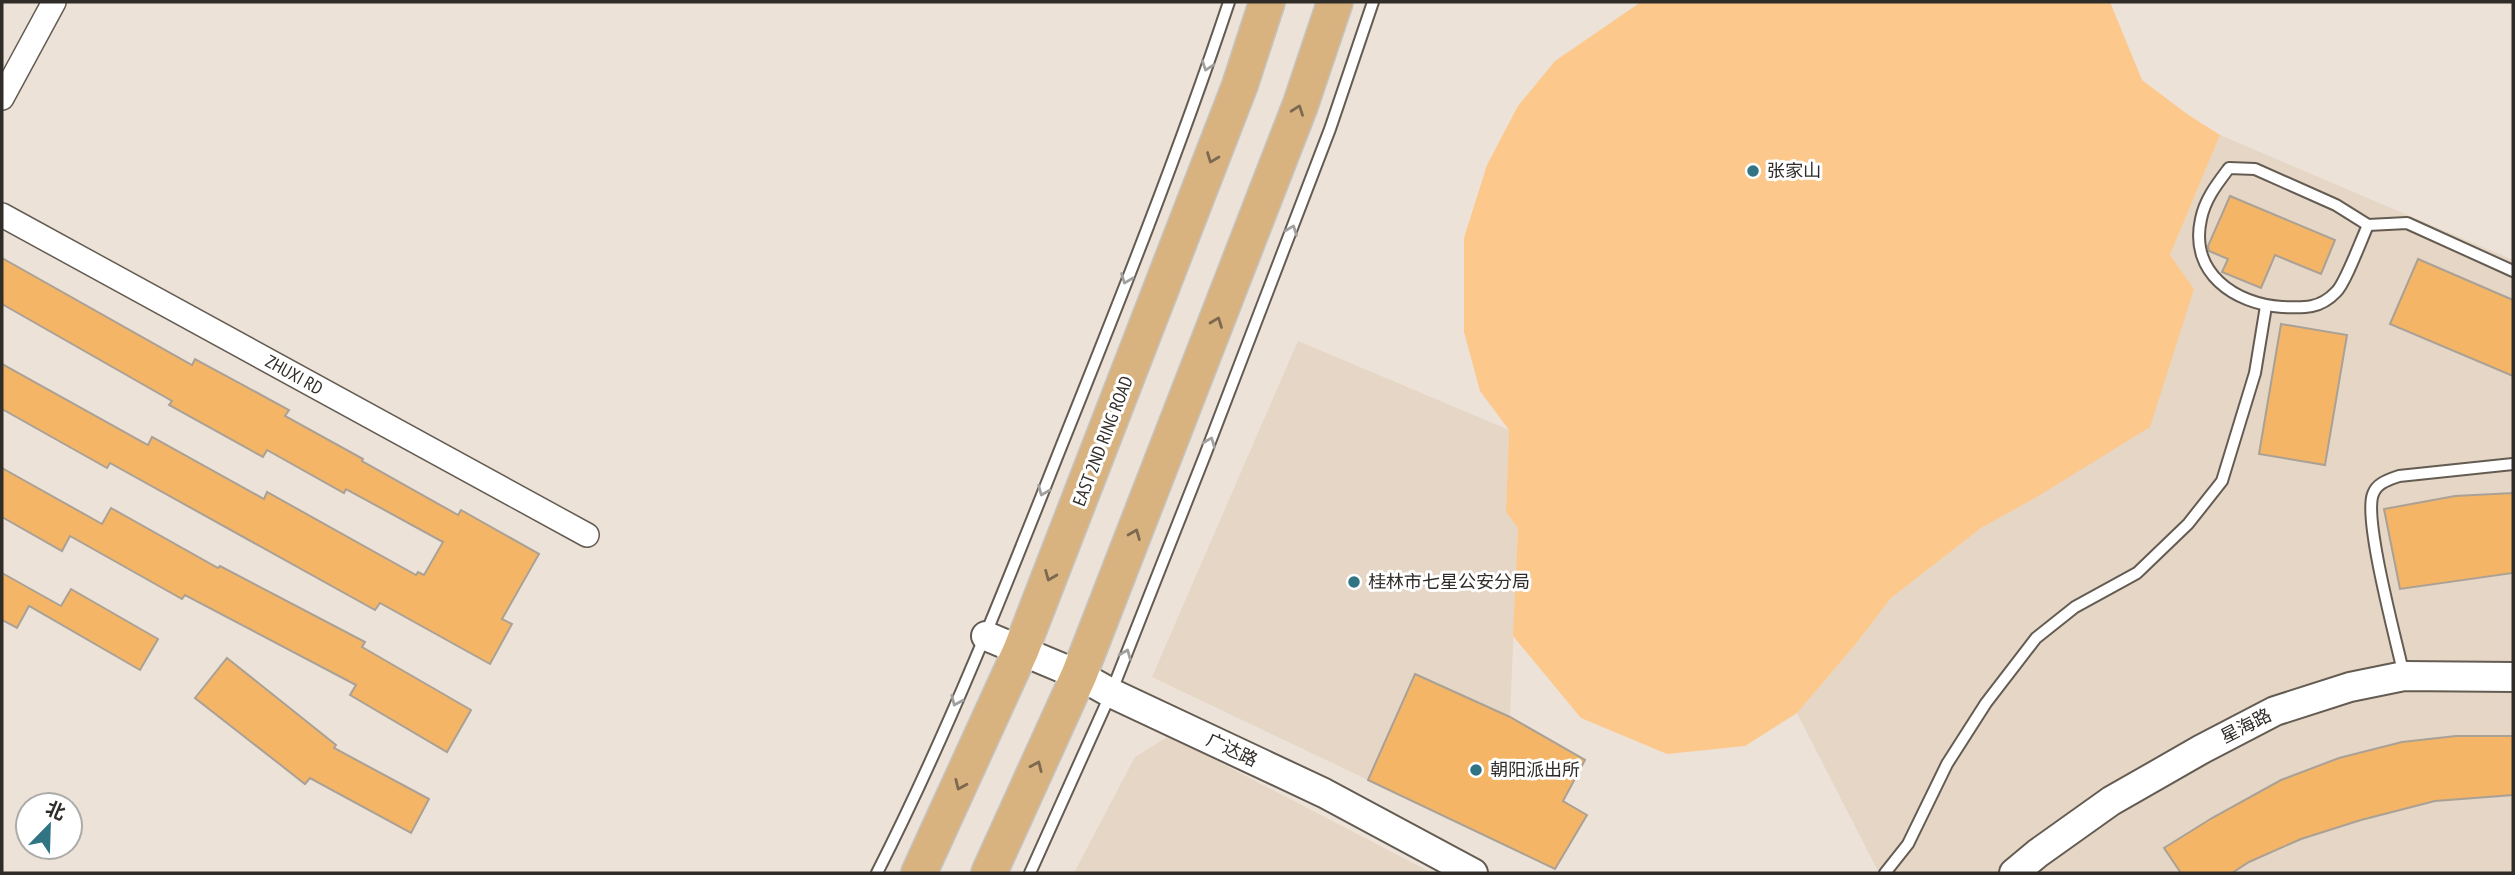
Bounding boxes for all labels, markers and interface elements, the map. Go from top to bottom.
one-way arrow [1201,60,1215,72]
one-way arrow [1290,104,1304,116]
one-way arrow [1206,152,1220,164]
place label: 张家山 [1767,159,1821,182]
marker: 张家山 [1745,163,1761,179]
one-way arrow [1283,224,1297,236]
one-way arrow [1120,273,1134,285]
one-way arrow [1209,317,1223,329]
street label: ZHUXI RD [262,349,327,400]
street label: EAST 2ND RING ROAD [1067,373,1138,509]
one-way arrow [1202,437,1216,449]
one-way arrow [1038,484,1052,496]
one-way arrow [1126,529,1140,541]
one-way arrow [1045,570,1059,582]
place label: 桂林市七星公安分局 [1368,570,1530,593]
marker: 桂林市七星公安分局 [1346,574,1362,590]
one-way arrow [1118,648,1132,660]
one-way arrow [950,694,964,706]
street label: 星海路 [2216,703,2275,748]
street label: 广达路 [1203,728,1262,771]
place label: 朝阳派出所 [1490,758,1580,781]
one-way arrow [1029,761,1043,774]
marker: 朝阳派出所 [1468,762,1484,778]
one-way arrow [954,778,968,790]
north arrow [14,791,84,861]
text: 北 [42,796,69,825]

